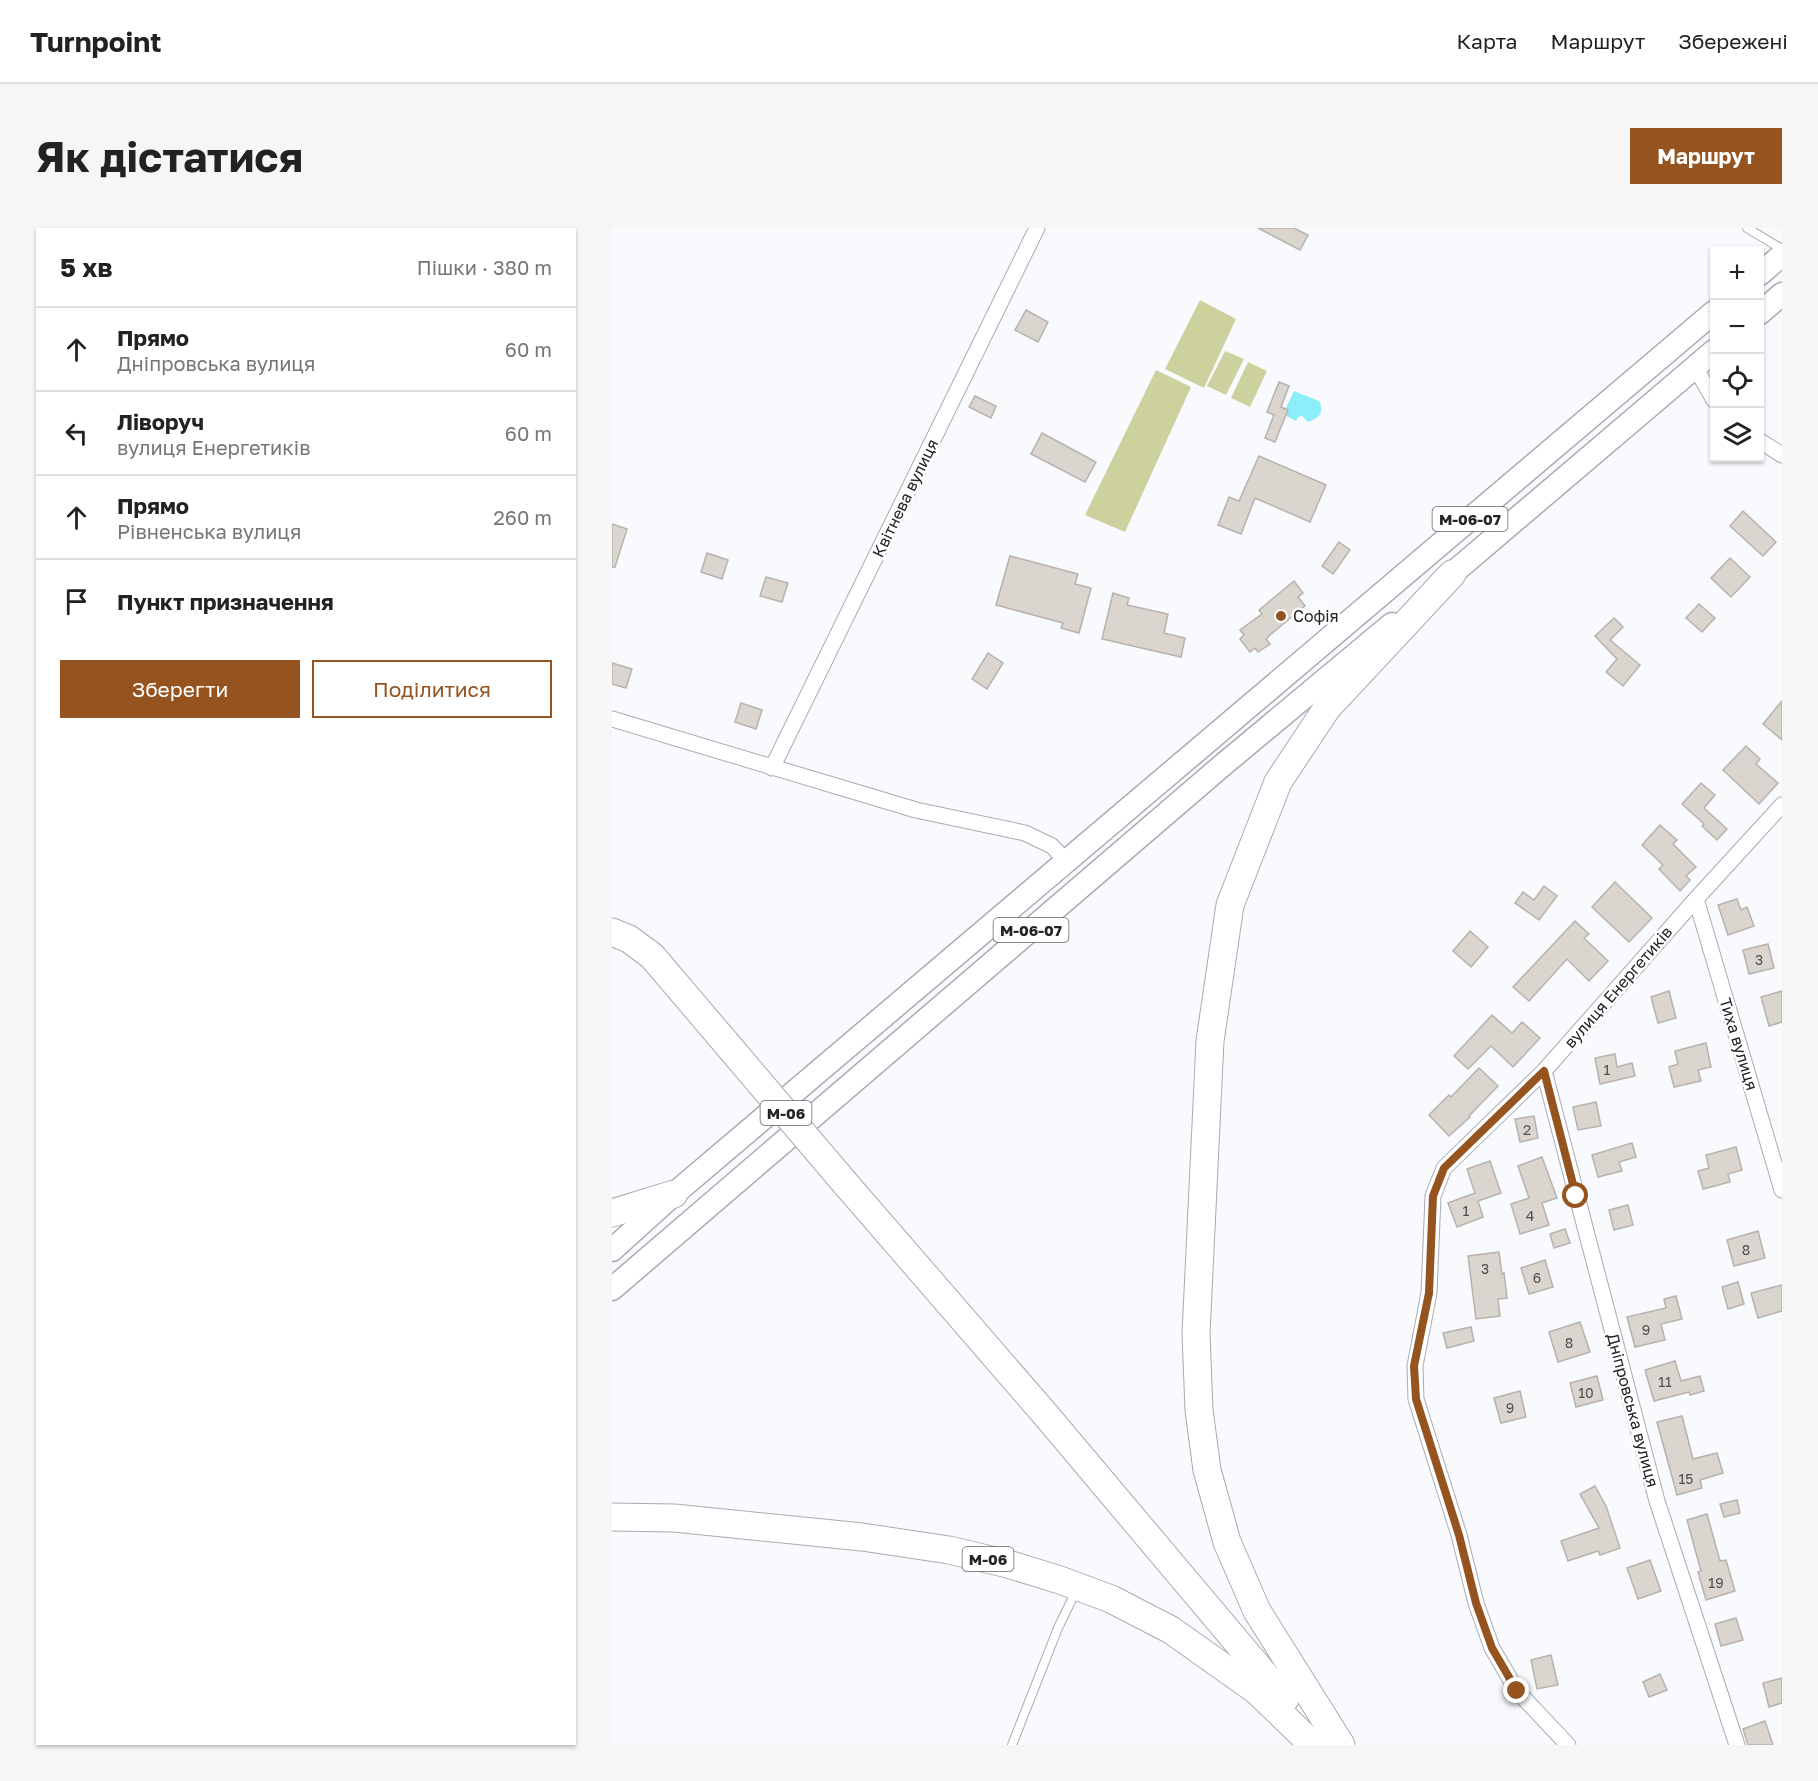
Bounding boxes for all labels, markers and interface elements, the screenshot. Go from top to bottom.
text: Turnpoint [30,25,161,58]
text: Карта [1457,28,1517,54]
text: Маршрут [1550,28,1645,54]
text: Збережені [1678,28,1788,54]
button: Маршрут [1630,128,1782,184]
text: Як дістатися [36,131,303,181]
map controls [1710,246,1764,462]
button: + [1710,246,1764,300]
text: 5 хв [60,252,113,283]
text: Пішки · 380 m [417,255,552,279]
button: − [1710,300,1764,354]
text: Прямо [117,324,189,351]
icon: ahead [60,333,93,366]
text: 60 m [505,337,552,361]
text: Дніпровська вулиця [117,351,315,375]
button: locate [1710,354,1764,408]
text: Ліворуч [117,408,204,435]
button: layers [1710,408,1764,462]
icon: left [60,417,93,450]
text: 60 m [505,421,552,445]
text: вулиця Енергетиків [117,435,310,459]
street label: Квітнева вулиця [868,436,942,560]
text: Прямо [117,492,189,519]
icon: ahead [60,501,93,534]
text: 260 m [493,505,552,529]
road number: М-06-07 [1432,507,1508,531]
text: Рівненська вулиця [117,519,301,543]
icon: arrive [60,585,93,618]
text: Пункт призначення [117,588,334,615]
place label: Софія [1293,606,1339,626]
marker: Софія [1274,609,1288,623]
button: Зберегти [60,660,300,718]
button: Поділитися [312,660,552,718]
road number: М-06-07 [994,918,1068,942]
street label: вулиця Енергетиків [1560,922,1676,1052]
house number: 3 [1755,951,1763,968]
street label: Тиха вулиця [1715,995,1763,1093]
house number: 1 [1604,1061,1611,1078]
road number: М-06 [760,1101,812,1125]
house number: 2 [1523,1121,1531,1138]
route start [1562,1182,1588,1208]
house number: 1 [1463,1202,1470,1219]
house number: 4 [1526,1207,1534,1224]
house number: 8 [1742,1241,1750,1258]
house number: 3 [1481,1260,1489,1277]
house number: 6 [1533,1269,1541,1286]
house number: 9 [1642,1321,1650,1338]
street label: Дніпровська вулиця [1603,1331,1663,1489]
house number: 8 [1565,1334,1573,1351]
house number: 11 [1658,1373,1672,1390]
house number: 10 [1578,1384,1594,1401]
house number: 9 [1506,1399,1514,1416]
house number: 15 [1679,1470,1693,1487]
road number: М-06 [962,1547,1013,1571]
house number: 19 [1708,1574,1724,1591]
route end [1503,1677,1529,1703]

